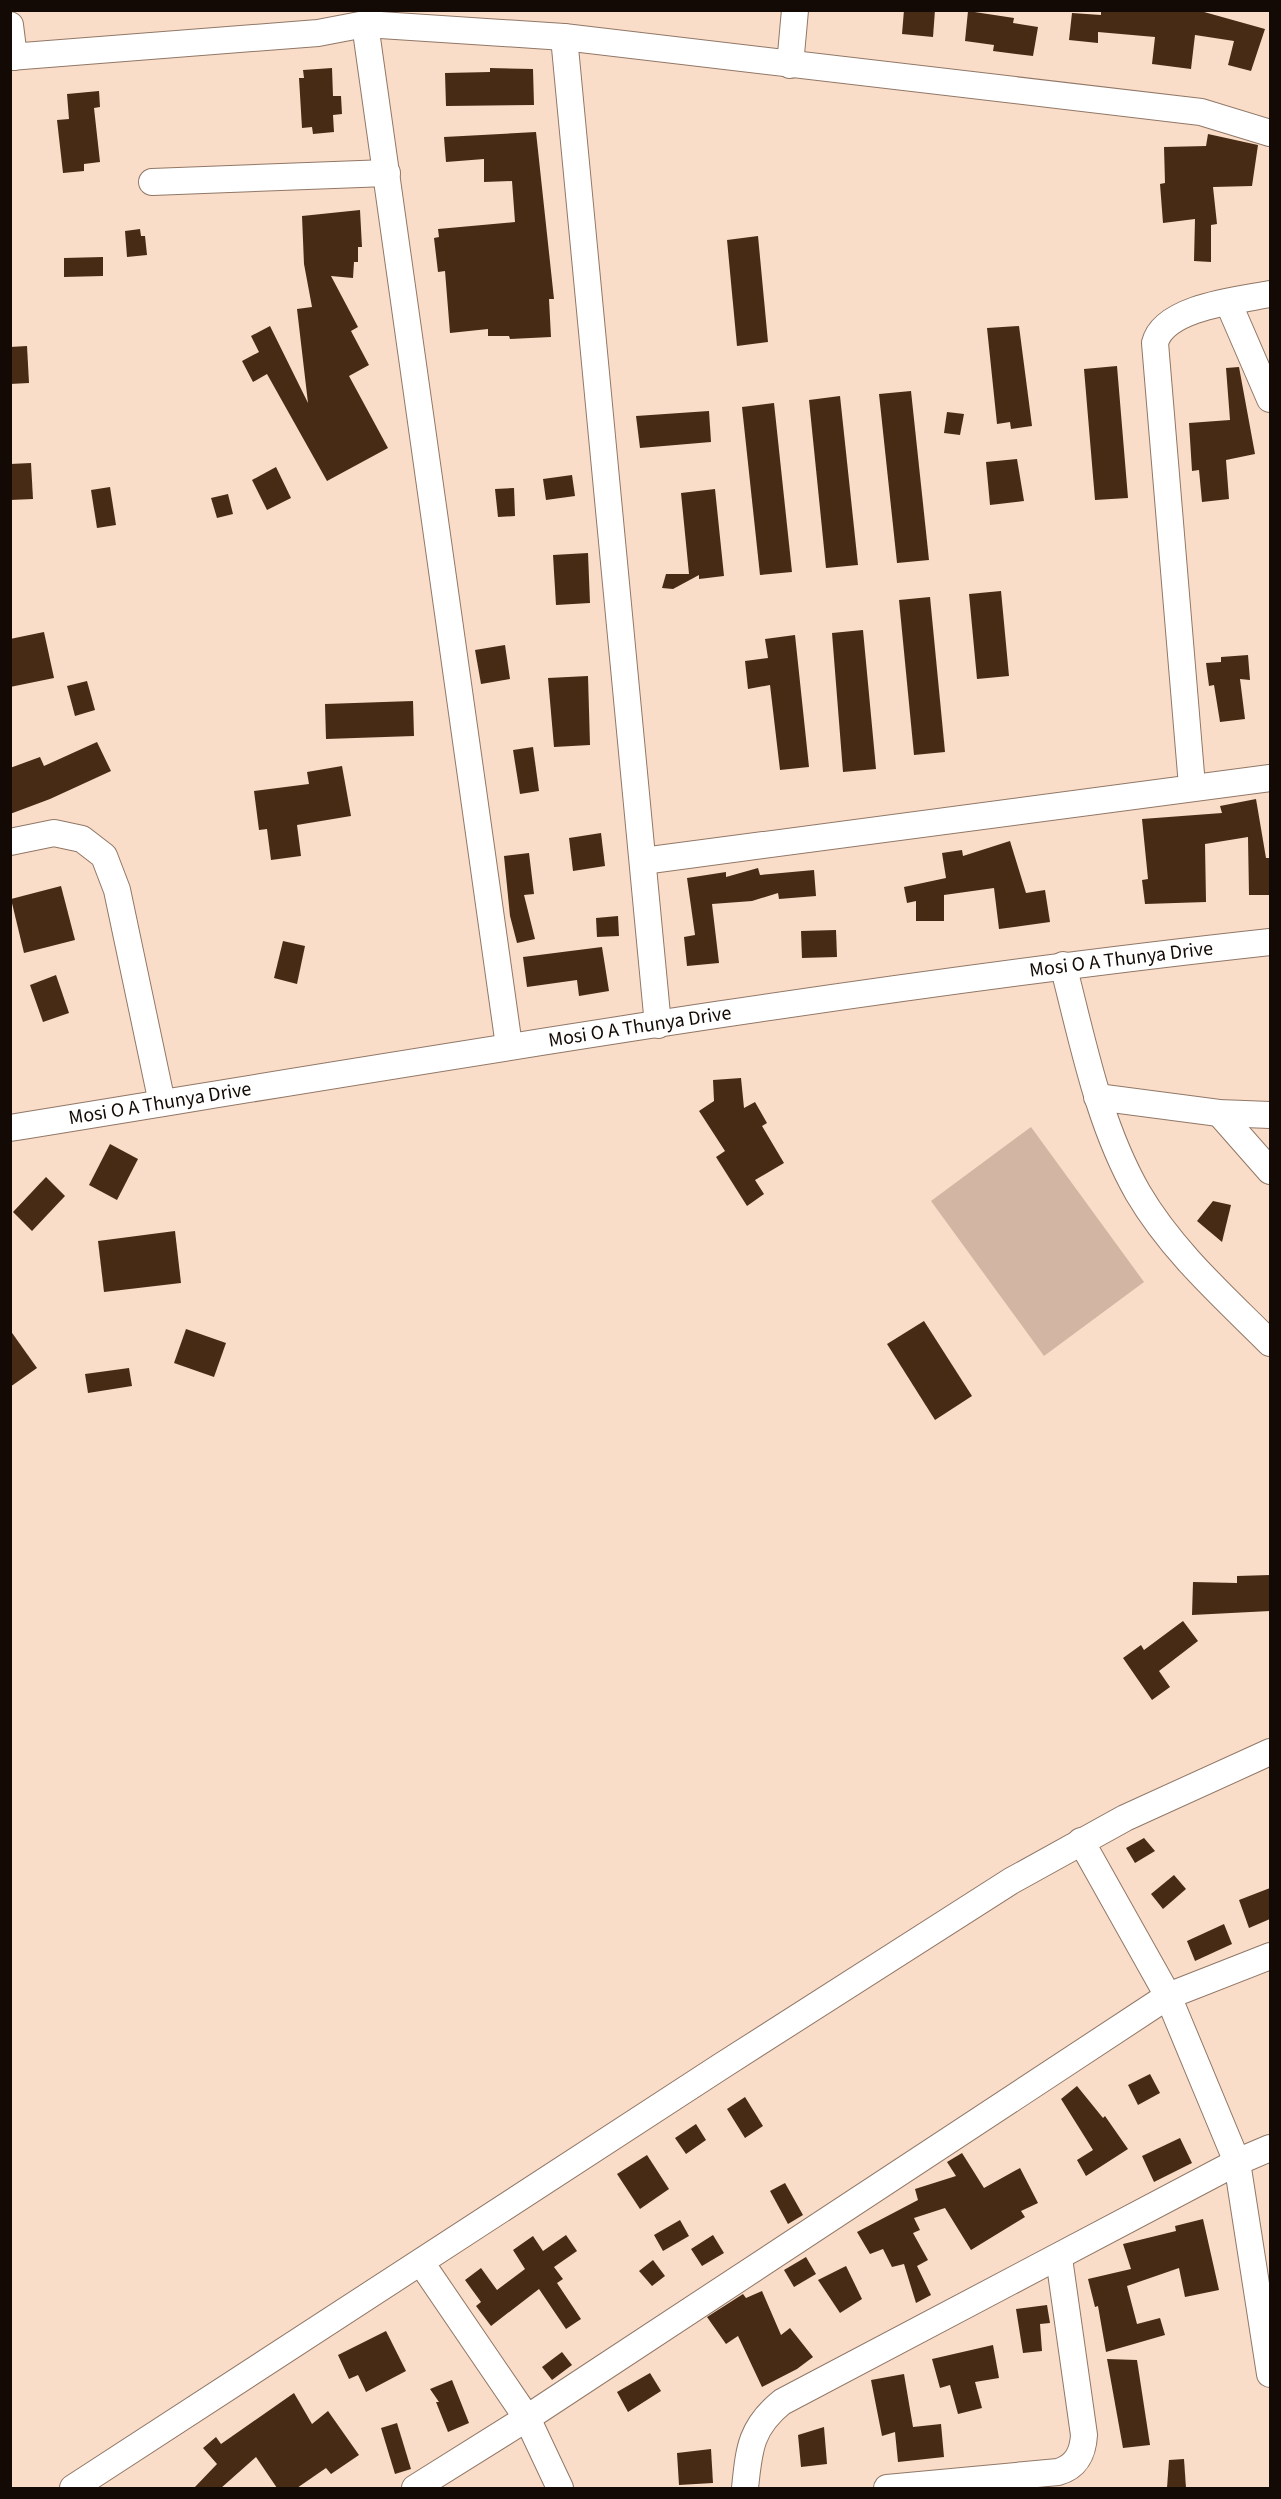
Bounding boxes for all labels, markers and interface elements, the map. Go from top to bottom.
street label: Mosi O A Thunya Drive [1028,934,1215,985]
street label: Mosi O A Thunya Drive [546,999,733,1055]
street label: Mosi O A Thunya Drive [67,1075,253,1132]

